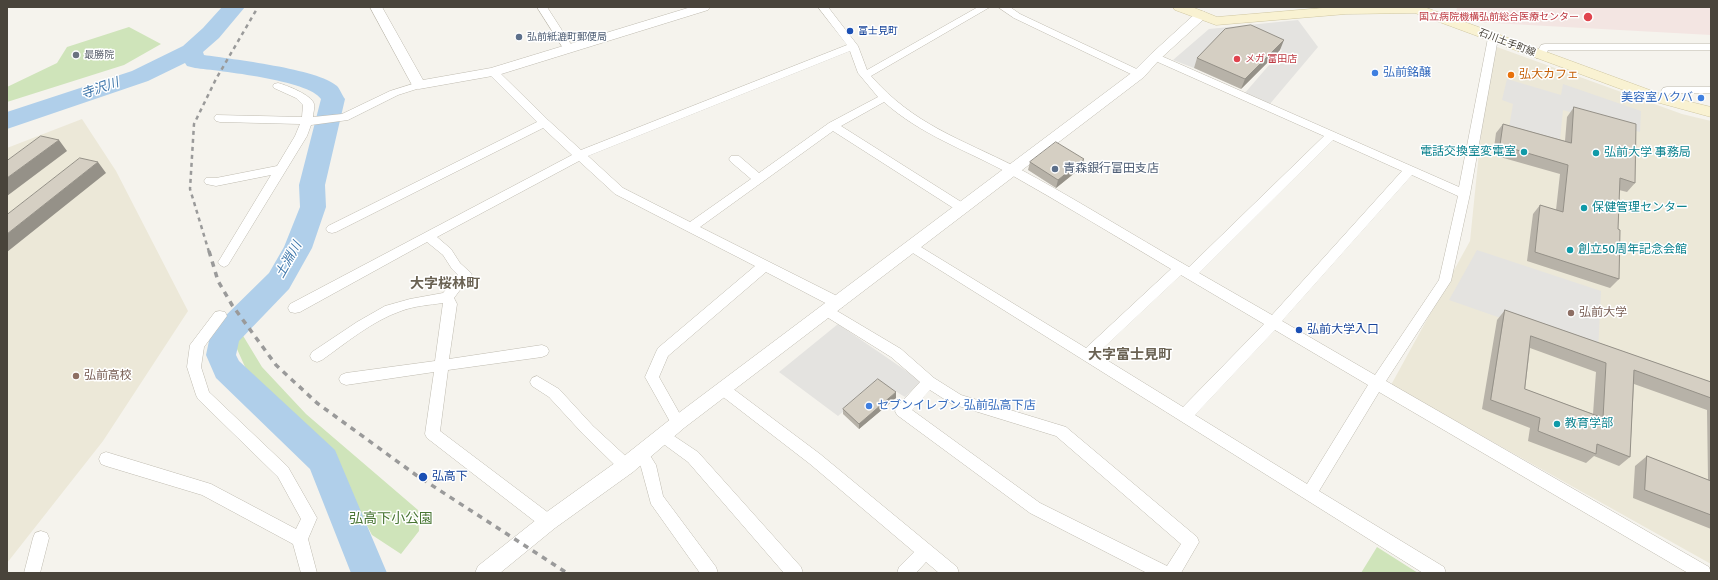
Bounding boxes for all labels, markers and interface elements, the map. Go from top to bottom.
place label: 国立病院機構弘前総合医療センター [1419,11,1579,23]
marker: 国立病院機構弘前総合医療センター [1582,11,1594,23]
place label: 富士見町 [858,25,898,37]
marker: 富士見町 [845,26,855,36]
street label: 石川土手町線 [1477,27,1537,59]
place label: 弘前紙漉町郵便局 [527,31,607,43]
marker: 弘前紙漉町郵便局 [514,32,524,42]
place label: 最勝院 [84,49,114,61]
marker: 最勝院 [71,50,81,60]
place label: メガ 富田店 [1245,53,1297,65]
marker: メガ 富田店 [1232,54,1242,64]
place label: 弘前銘醸 [1383,66,1431,80]
marker: 弘前銘醸 [1370,68,1380,78]
place label: 弘大カフェ [1519,68,1579,82]
marker: 弘大カフェ [1506,70,1516,80]
water label: 寺沢川 [79,75,121,103]
place label: 美容室ハクバ [1621,91,1693,105]
marker: 美容室ハクバ [1696,93,1706,103]
place label: 電話交換室変電室 [1420,145,1516,159]
place label: 弘前大学 事務局 [1604,146,1691,160]
marker: 電話交換室変電室 [1519,147,1529,157]
marker: 弘前大学 事務局 [1591,148,1601,158]
place label: 青森銀行富田支店 [1063,162,1159,176]
marker: 青森銀行富田支店 [1050,164,1060,174]
place label: 保健管理センター [1592,201,1688,215]
marker: 保健管理センター [1579,203,1589,213]
water label: 土淵川 [273,239,305,281]
place label: 創立50周年記念会館 [1578,243,1687,257]
marker: 創立50周年記念会館 [1565,245,1575,255]
district label: 大字桜林町 [410,276,480,292]
place label: 弘前大学 [1579,306,1627,320]
marker: 弘前大学 [1566,308,1576,318]
place label: 弘前大学入口 [1307,323,1379,337]
marker: 弘前大学入口 [1294,325,1304,335]
district label: 大字富士見町 [1088,347,1172,363]
place label: 弘前高校 [84,369,132,383]
marker: 弘前高校 [71,371,81,381]
place label: セブンイレブン 弘前弘高下店 [877,399,1036,413]
marker: セブンイレブン 弘前弘高下店 [864,401,874,411]
place label: 教育学部 [1565,417,1613,431]
marker: 教育学部 [1552,419,1562,429]
place label: 弘高下 [432,470,468,484]
marker: 弘高下 [417,471,429,483]
park label: 弘高下小公園 [349,511,433,527]

